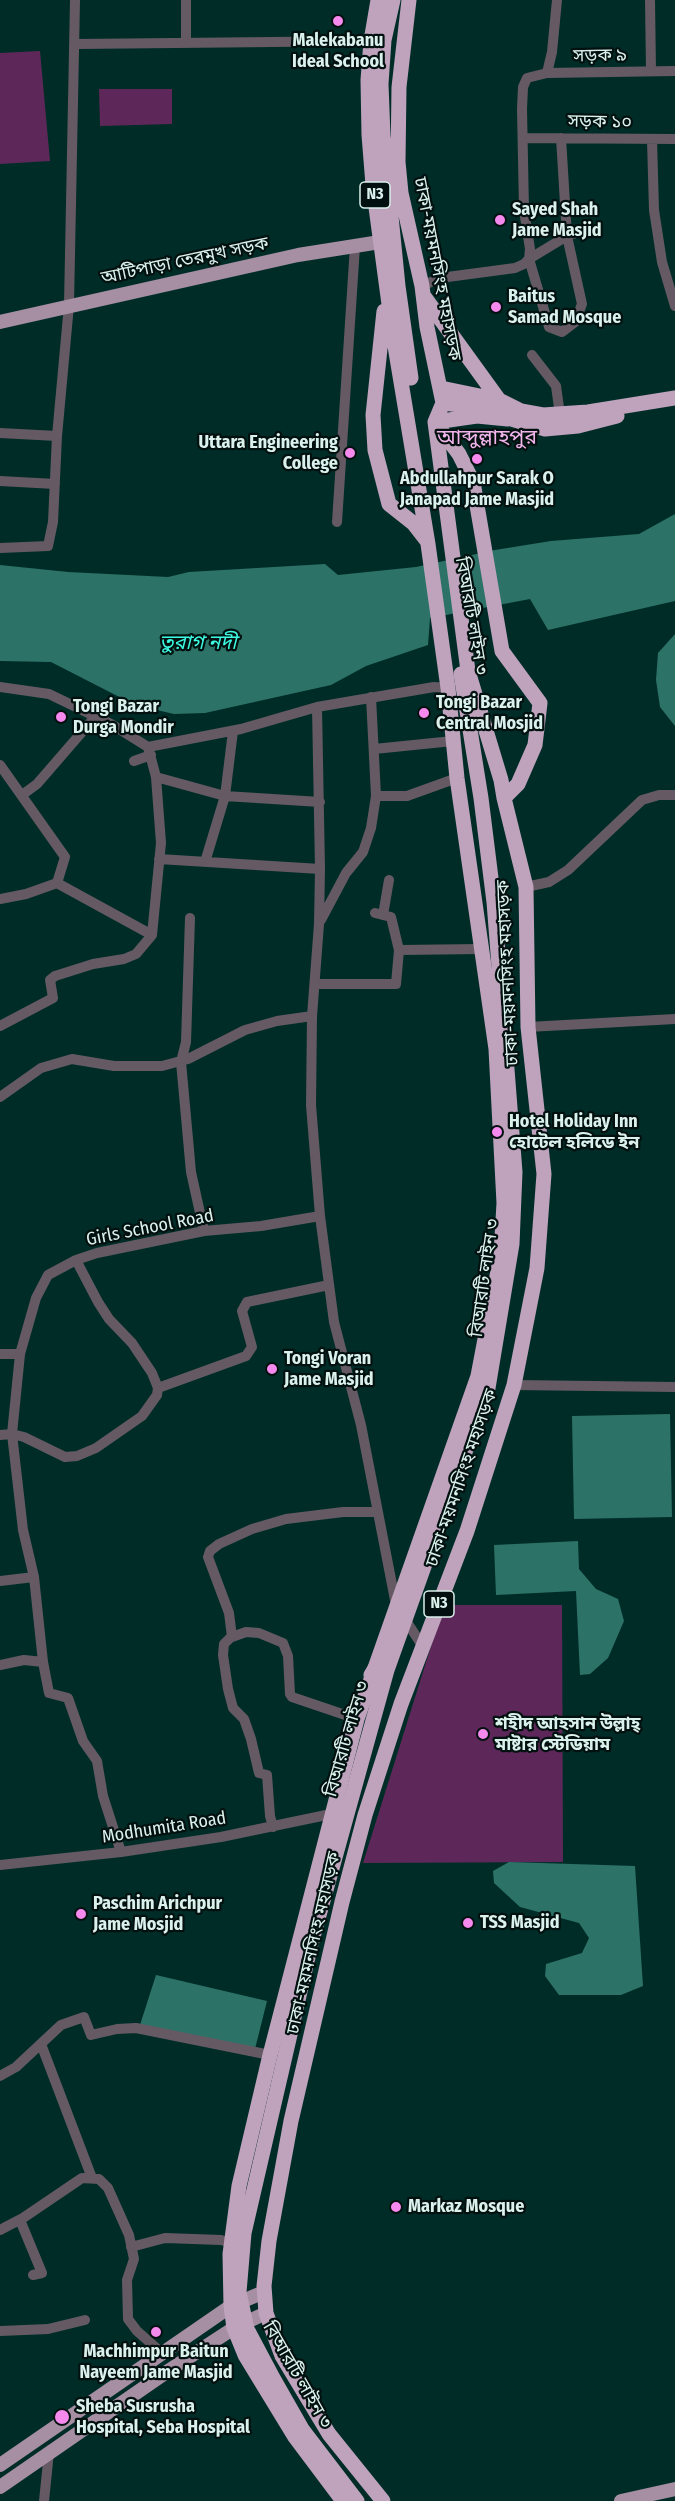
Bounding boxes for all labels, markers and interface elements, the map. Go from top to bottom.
marker: Malekabanu Ideal School [331,14,345,28]
place label: Malekabanu Ideal School [292,30,384,72]
street label: সড়ক ৯ [573,45,627,67]
street label: সড়ক ১০ [568,111,632,133]
street label: ঢাকা-ময়মনসিংহ মহাসড়ক [409,175,465,363]
road number: N3 [360,182,390,208]
place label: Sayed Shah Jame Masjid [512,199,602,242]
marker: Sayed Shah Jame Masjid [493,213,507,227]
street label: আটিপাড়া তেরমুখ সড়ক [99,233,271,289]
place label: Baitus Samad Mosque [508,286,621,328]
marker: Baitus Samad Mosque [489,300,503,314]
district label: আব্দুল্লাহপুর [437,425,537,451]
place label: Uttara Engineering College [199,432,338,474]
marker: Uttara Engineering College [343,446,357,460]
marker: Abdullahpur Sarak O Janapad Jame Masjid [470,452,484,466]
place label: Abdullahpur Sarak O Janapad Jame Masjid [400,468,554,510]
street label: বিআরটি লাইন ৩ [450,555,492,677]
water label: তুরাগ নদী [159,631,237,655]
place label: Tongi Bazar Central Mosjid [436,692,543,734]
place label: Tongi Bazar Durga Mondir [73,696,174,738]
marker: Tongi Bazar Central Mosjid [417,706,431,720]
marker: Tongi Bazar Durga Mondir [54,710,68,724]
street label: ঢাকা-ময়মনসিংহ মহাসড়ক [492,879,524,1067]
place label: Hotel Holiday Inn হোটেল হলিডে ইন [509,1111,639,1154]
marker: Hotel Holiday Inn হোটেল হলিডে ইন [490,1125,504,1139]
street label: Girls School Road [85,1205,215,1251]
street label: বিআরটি লাইন ৩ [466,1217,504,1339]
place label: Tongi Voran Jame Masjid [284,1348,374,1390]
marker: Tongi Voran Jame Masjid [265,1362,279,1376]
street label: ঢাকা-ময়মনসিংহ মহাসড়ক [421,1386,503,1570]
road number: N3 [424,1591,454,1617]
street label: বিআরটি লাইন ৩ [320,1679,374,1799]
place label: শহীদ আহসান উল্লাহ্‌ মাষ্টার স্টেডিয়াম [495,1713,640,1756]
marker: শহীদ আহসান উল্লাহ্‌ মাষ্টার স্টেডিয়াম [476,1727,490,1741]
street label: Modhumita Road [100,1808,228,1848]
street label: ঢাকা-ময়মনসিংহ মহাসড়ক [283,1850,345,2036]
place label: Paschim Arichpur Jame Mosjid [93,1893,222,1936]
marker: Paschim Arichpur Jame Mosjid [74,1907,88,1921]
place label: TSS Masjid [480,1912,560,1934]
marker: TSS Masjid [461,1916,475,1930]
place label: Markaz Mosque [408,2196,524,2218]
marker: Markaz Mosque [389,2200,403,2214]
street label: বিআরটি লাইন ৩ [258,2318,336,2432]
marker: Machhimpur Baitun Nayeem Jame Masjid [149,2325,163,2339]
place label: Machhimpur Baitun Nayeem Jame Masjid [79,2341,233,2384]
place label: Sheba Susrusha Hospital, Seba Hospital [76,2396,250,2438]
marker: Sheba Susrusha Hospital, Seba Hospital [53,2408,71,2426]

